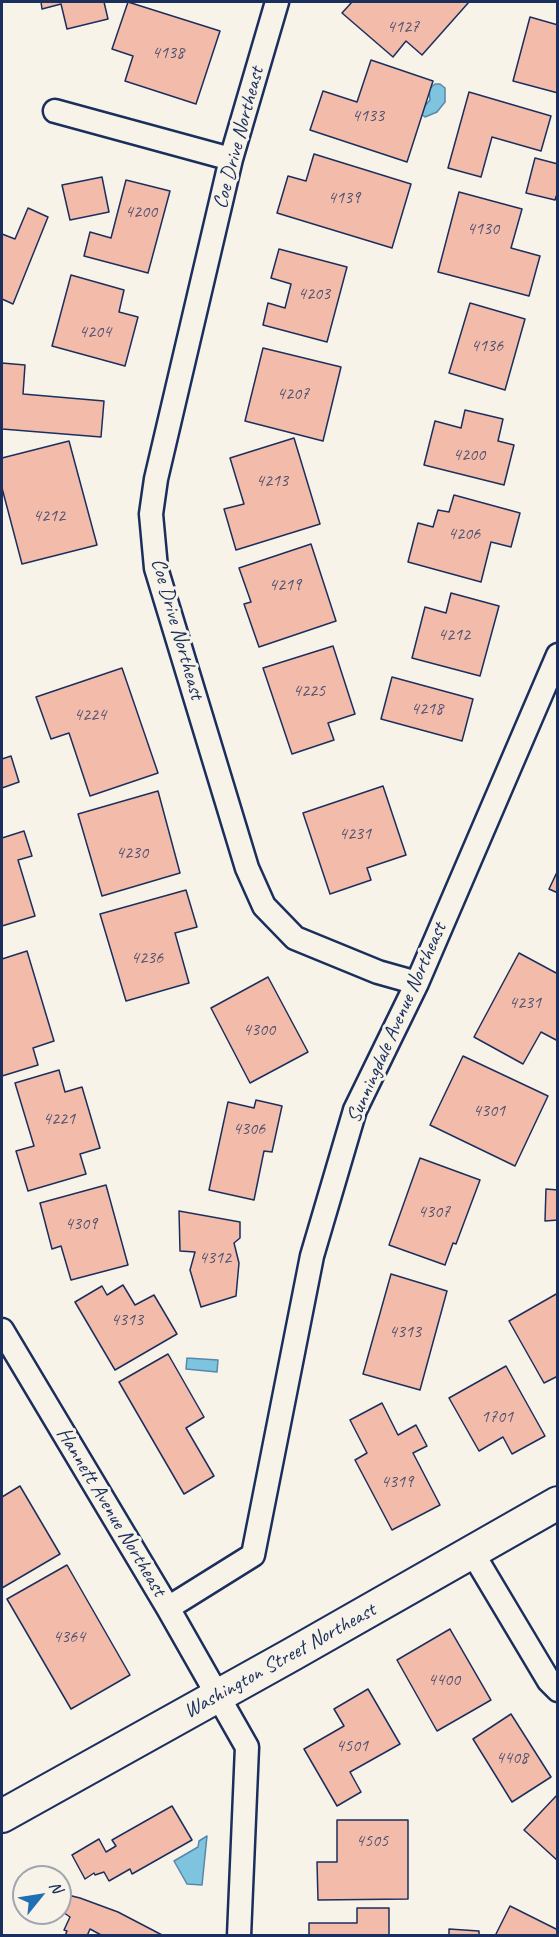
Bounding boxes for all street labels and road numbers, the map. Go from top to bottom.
street label: Coe Drive Northeast [208,64,270,212]
street label: Coe Drive Northeast [145,556,209,702]
street label: Sunningdale Avenue Northeast [341,919,453,1127]
street label: Hannett Avenue Northeast [51,1423,171,1601]
street label: Washington Street Northeast [180,1598,380,1724]

